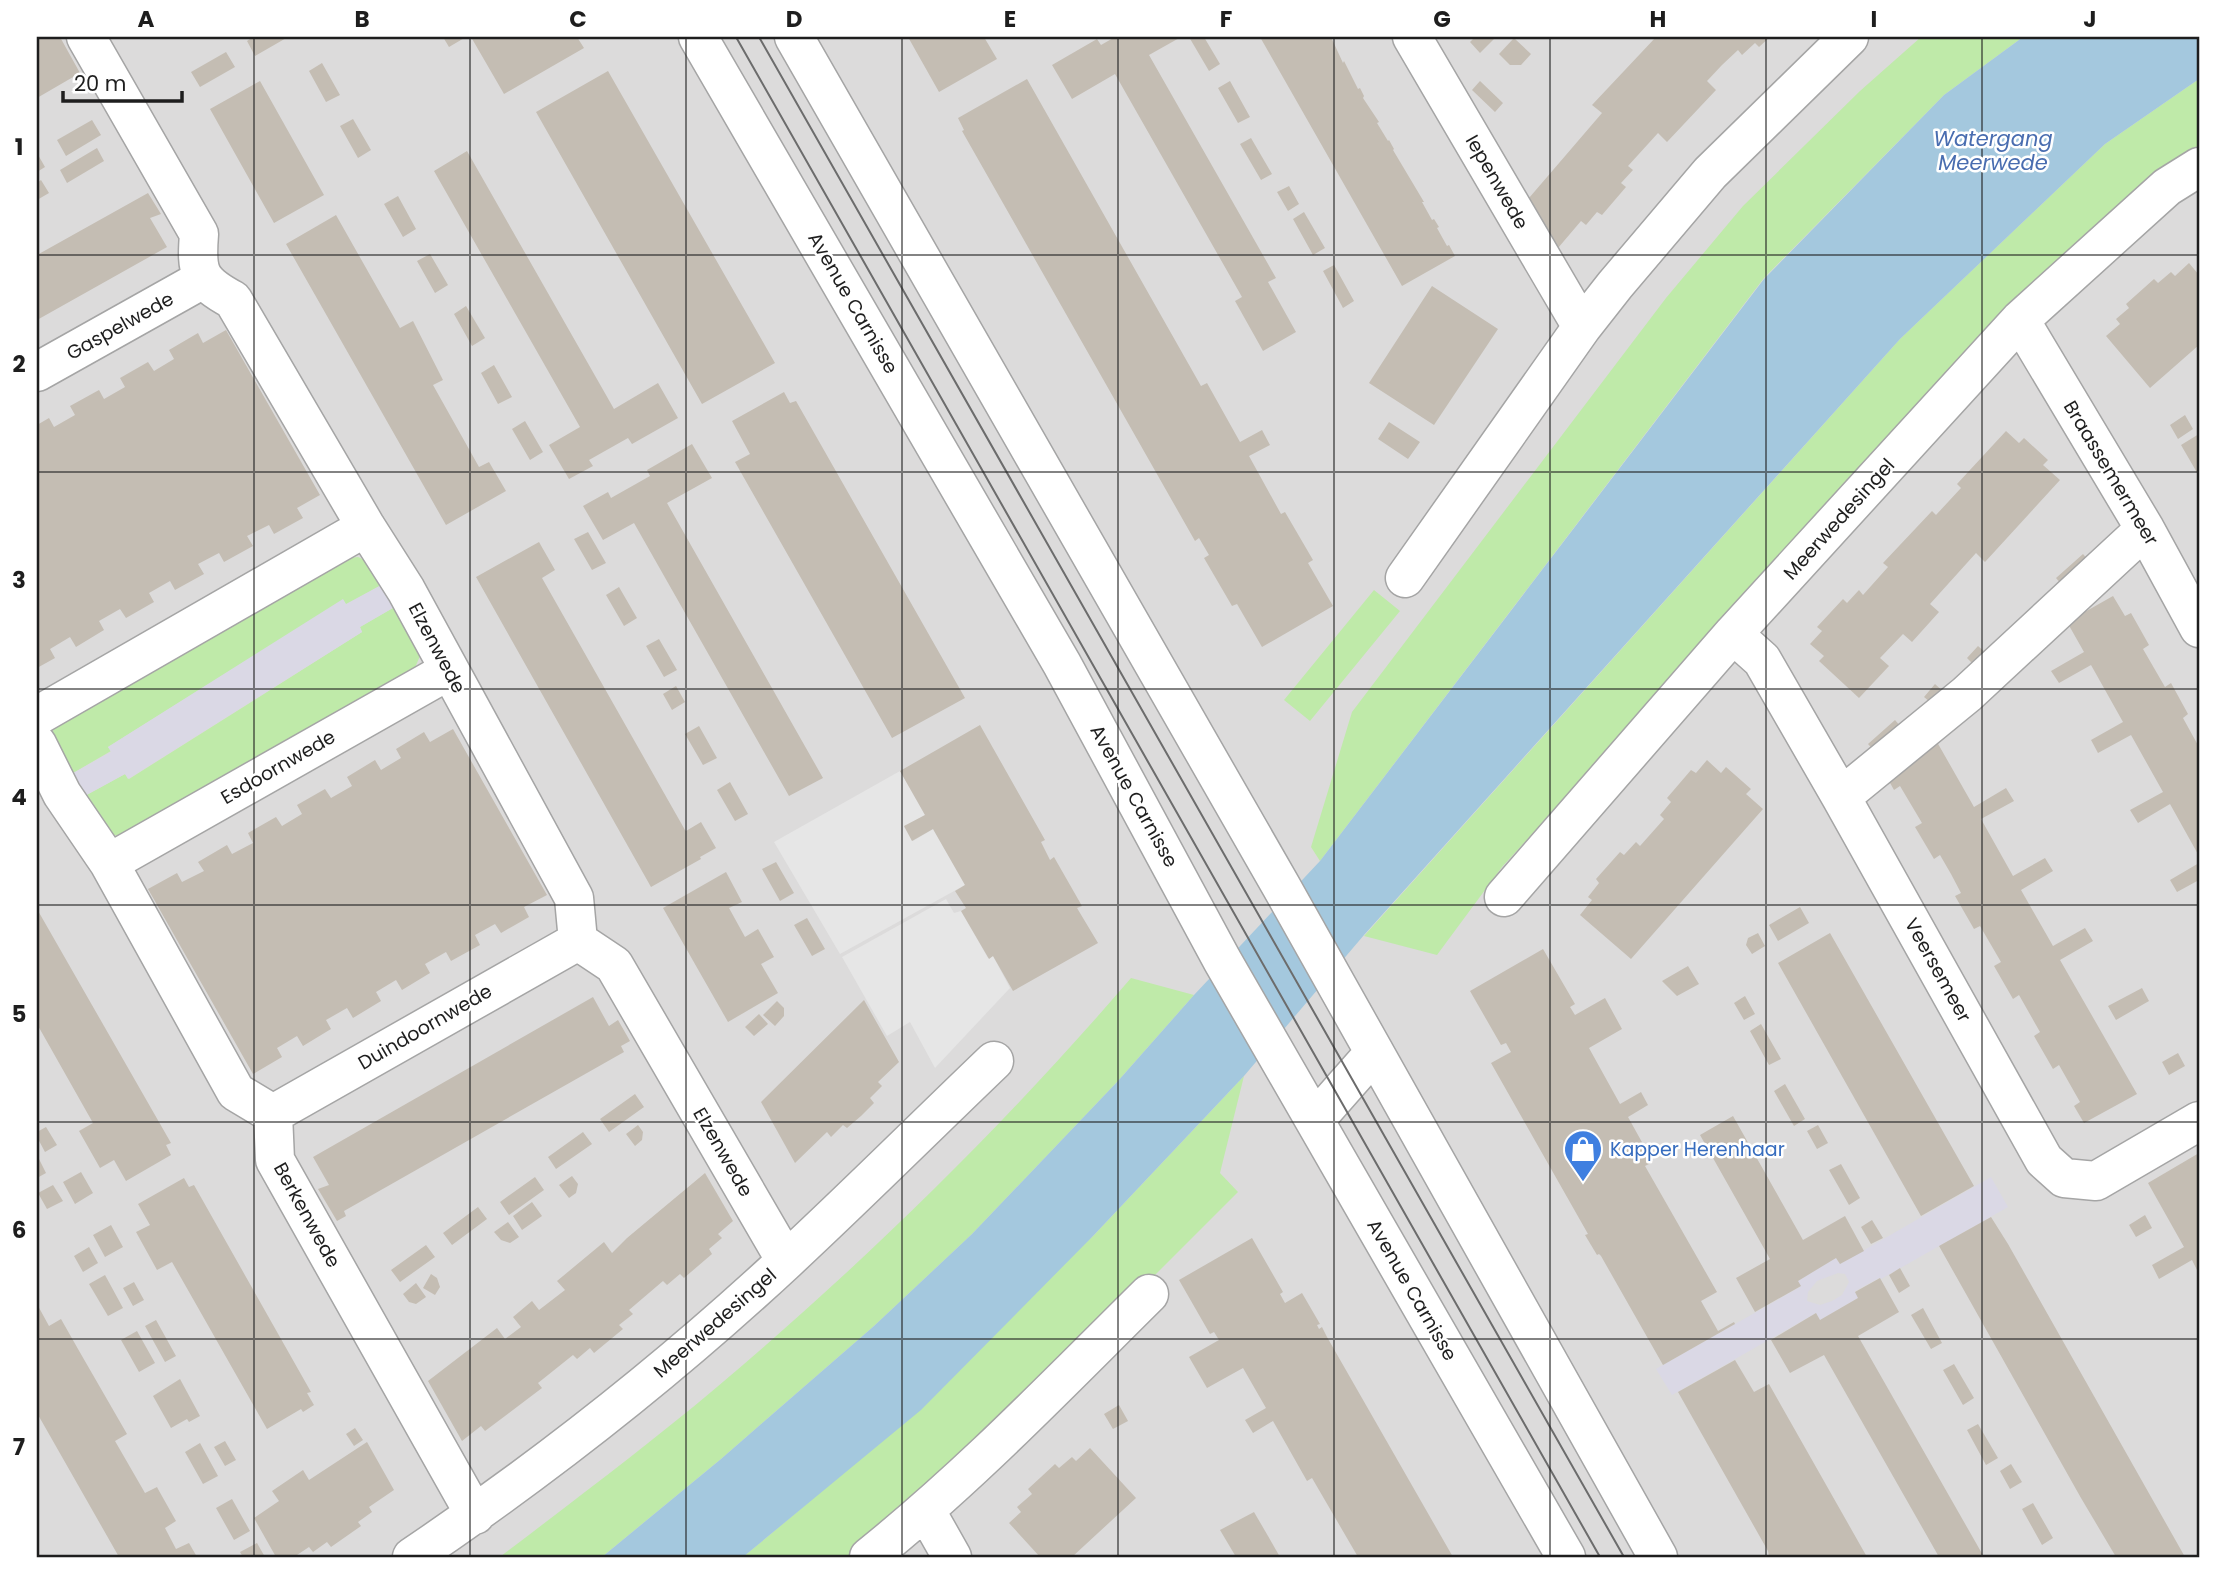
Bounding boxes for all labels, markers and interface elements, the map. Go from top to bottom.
text: A [138,3,155,35]
text: B [354,3,370,35]
text: C [569,3,587,35]
text: D [786,3,802,35]
text: E [1004,3,1016,35]
text: F [1220,3,1232,35]
text: G [1433,3,1451,35]
text: H [1650,3,1666,35]
text: I [1871,3,1877,35]
text: J [2083,3,2097,35]
scale bar [63,60,182,104]
text: 20 m [74,69,127,98]
water label: Watergang Meerwede [1933,124,2053,177]
street label: Iepenwede [1459,130,1535,234]
text: 1 [15,131,23,163]
street label: Avenue Carnisse [801,227,905,379]
street label: Gaspelwede [61,285,179,367]
text: 2 [12,348,26,380]
street label: Braassemermeer [2057,395,2165,551]
street label: Meerwedesingel [1777,452,1901,586]
text: 3 [12,564,26,596]
street label: Elzenwede [402,598,472,698]
street label: Avenue Carnisse [1084,720,1184,872]
street label: Esdoornwede [216,723,340,811]
text: 4 [11,781,27,813]
street label: Veersemeer [1898,913,1978,1027]
street label: Duindoornwede [353,978,497,1076]
text: 5 [12,998,26,1030]
street label: Elzenwede [687,1102,759,1202]
shop icon: Kapper Herenhaar [1562,1128,1604,1183]
place label: Kapper Herenhaar [1610,1136,1785,1163]
street label: Berkenwede [267,1158,347,1272]
text: 6 [12,1214,26,1246]
street label: Avenue Carnisse [1360,1214,1464,1366]
street label: Meerwedesingel [648,1262,782,1384]
text: 7 [13,1431,25,1463]

